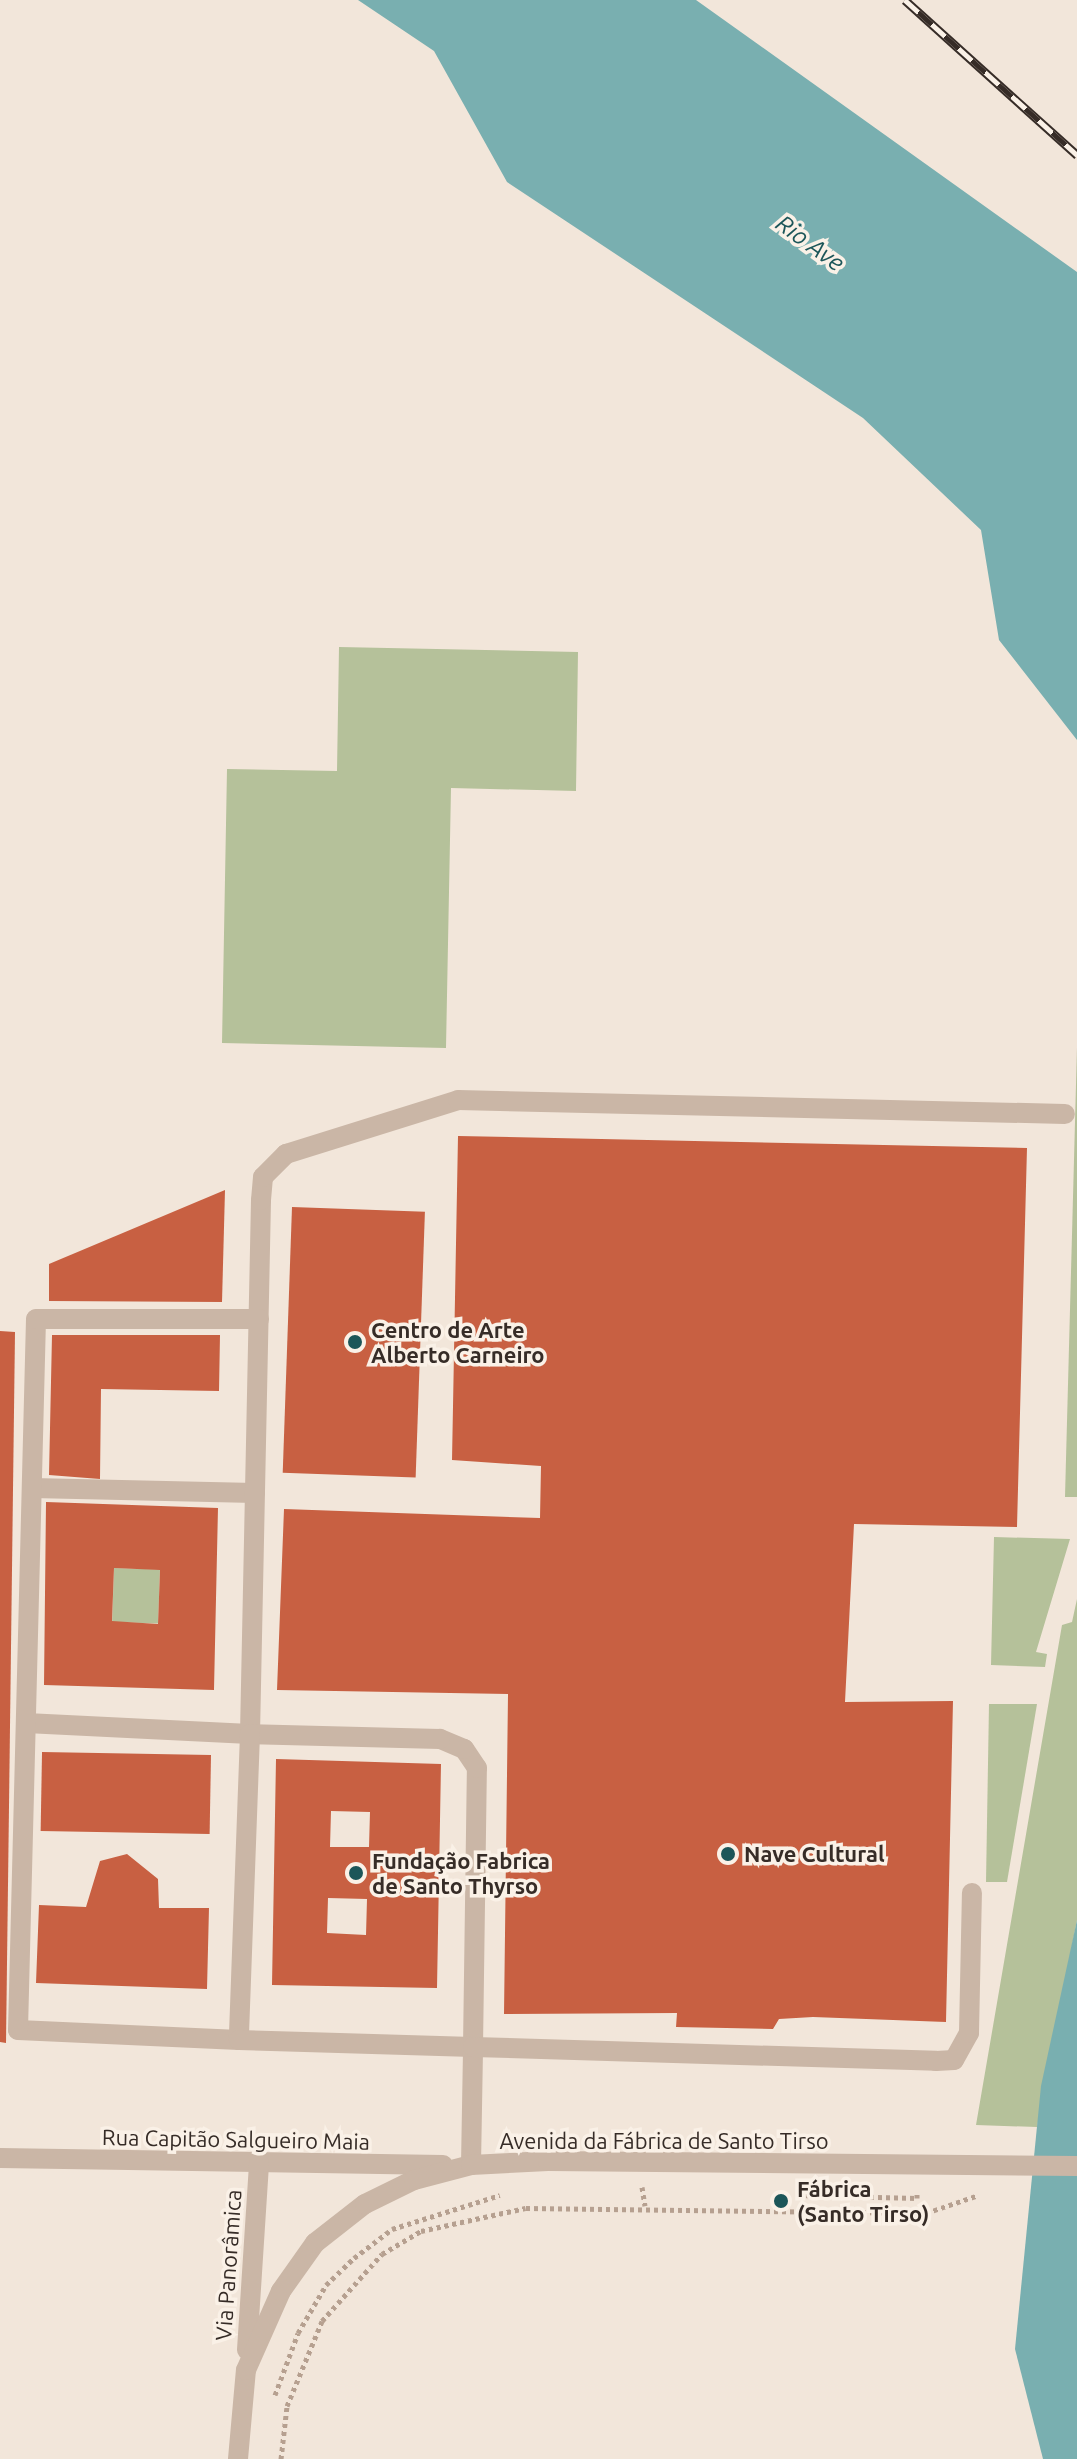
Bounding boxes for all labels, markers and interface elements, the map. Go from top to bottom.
water label: Rio Ave [770,209,850,277]
place label: Centro de Arte Alberto Carneiro [371,1316,545,1368]
marker: Centro de Arte Alberto Carneiro [346,1333,364,1351]
place label: Nave Cultural [744,1841,885,1867]
marker: Nave Cultural [719,1845,737,1863]
place label: Fundação Fabrica de Santo Thyrso [372,1847,550,1898]
marker: Fundação Fabrica de Santo Thyrso [347,1864,365,1882]
street label: Rua Capitão Salgueiro Maia [102,2123,370,2155]
street label: Avenida da Fábrica de Santo Tirso [499,2128,829,2154]
place label: Fábrica (Santo Tirso) [797,2175,929,2226]
street label: Via Panorâmica [210,2189,246,2341]
marker: Fábrica (Santo Tirso) [772,2192,790,2210]

